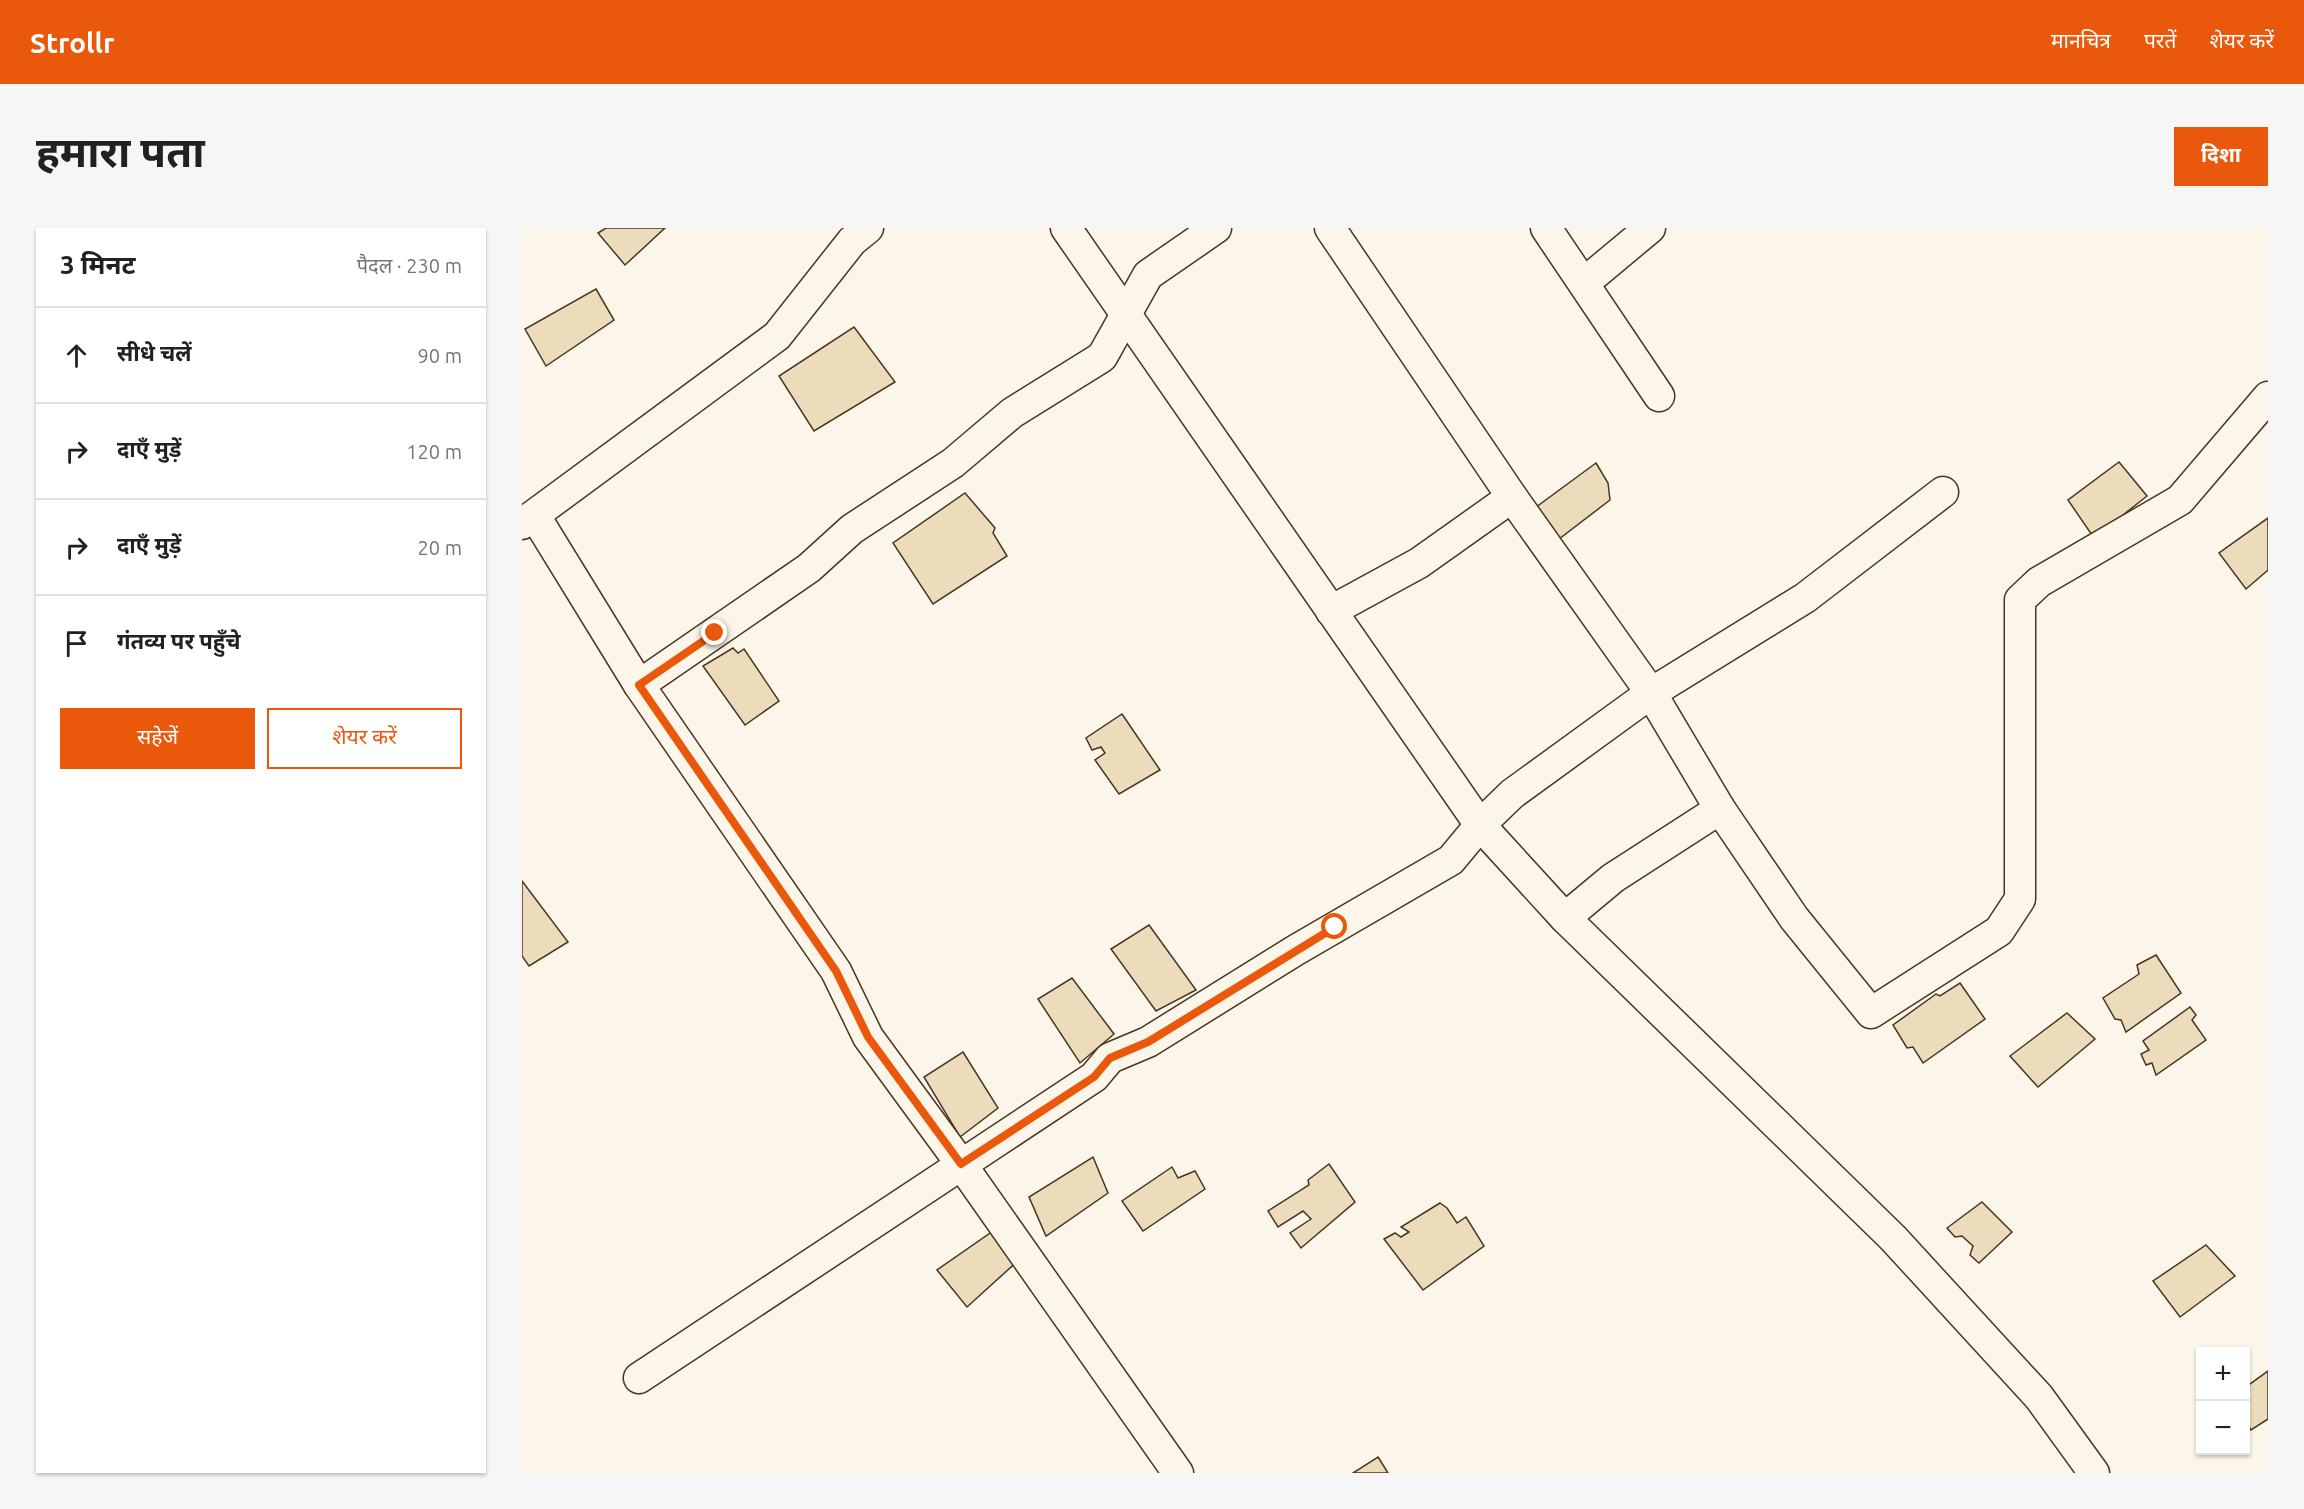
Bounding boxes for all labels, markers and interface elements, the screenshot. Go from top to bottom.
text: Strollr [30,27,115,58]
text: मानचित्र [2051,28,2111,52]
text: परतें [2144,28,2176,52]
text: शेयर करें [2209,28,2274,52]
button: दिशा [2174,127,2268,186]
text: हमारा पता [36,128,205,175]
text: 3 मिनट [60,250,135,279]
text: पैदल · 230 m [357,254,462,277]
icon: ahead [60,339,93,372]
text: सीधे चलें [117,340,192,365]
text: 90 m [418,344,462,367]
icon: right [60,435,93,468]
text: दाएँ मुड़ें [117,436,181,461]
text: 120 m [406,440,462,463]
icon: right [60,531,93,564]
text: दाएँ मुड़ें [117,532,181,557]
text: 20 m [418,536,462,559]
route end [701,619,727,645]
icon: arrive [60,627,93,660]
text: गंतव्य पर पहुँचे [117,628,241,653]
button: सहेजें [60,708,255,769]
button: शेयर करें [267,708,462,769]
route start [1321,913,1347,939]
map controls [2196,1347,2250,1455]
button: + [2196,1347,2250,1401]
button: − [2196,1401,2250,1455]

